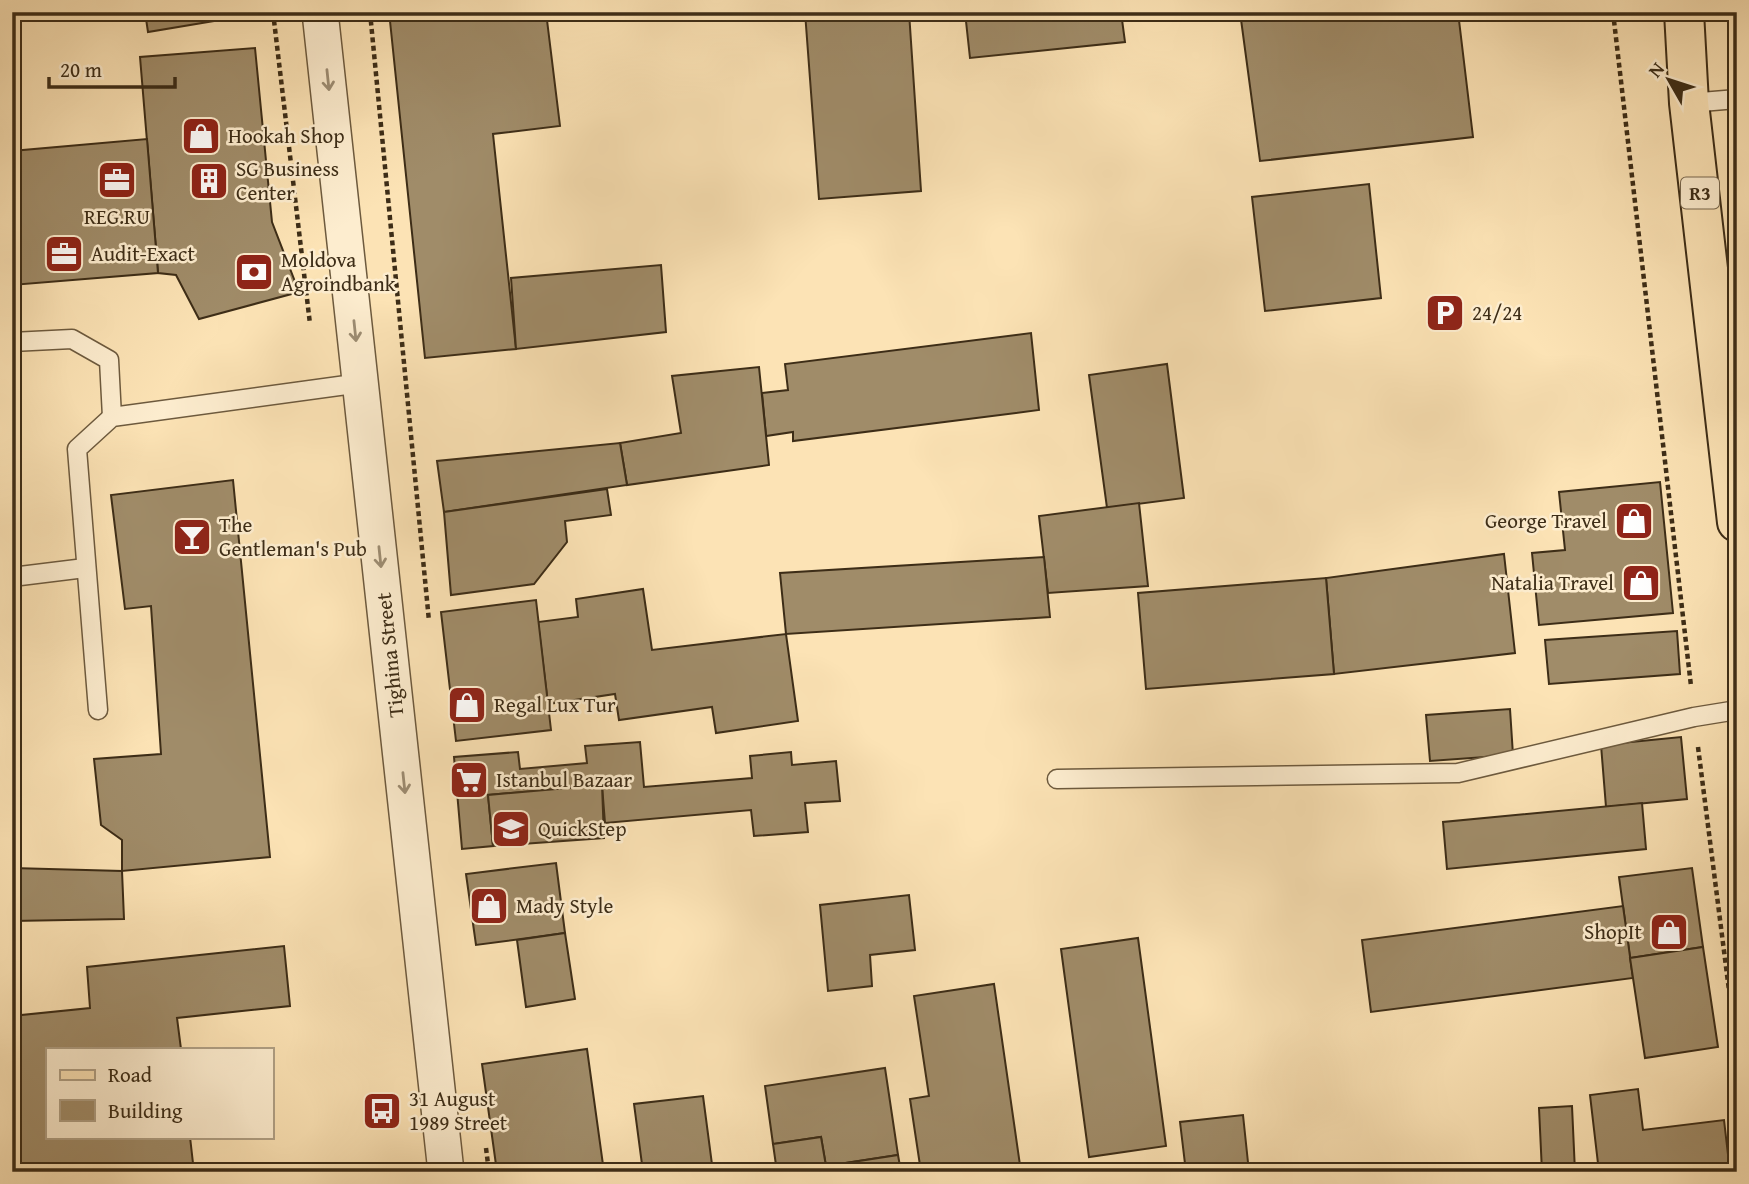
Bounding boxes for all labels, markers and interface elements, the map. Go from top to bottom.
scale bar [49,46,175,90]
north arrow [1634,46,1704,116]
text: 20 m [60,54,102,85]
text: N [1641,55,1671,83]
one-way arrow [321,68,334,91]
shop icon: Hookah Shop [180,115,222,157]
place label: Hookah Shop [228,120,344,151]
place label: SG Business Center [236,153,339,208]
office icon: REG.RU [96,159,138,201]
building icon: SG Business Center [188,160,230,202]
road number: R3 [1681,178,1719,209]
place label: REG.RU [84,201,150,232]
office icon: Audit-Exact [43,233,85,275]
place label: Audit-Exact [91,238,195,269]
place label: Moldova Agroindbank [281,244,396,299]
bank icon: Moldova Agroindbank [233,251,275,293]
parking icon: 24/24 [1424,292,1466,334]
place label: 24/24 [1472,297,1522,328]
one-way arrow [349,319,362,341]
shop icon: George Travel [1613,500,1655,542]
place label: George Travel [1485,505,1607,536]
place label: The Gentleman's Pub [219,509,367,564]
bar icon: The Gentleman's Pub [171,516,213,558]
one-way arrow [373,545,386,568]
shop icon: Natalia Travel [1620,562,1662,604]
place label: Natalia Travel [1491,567,1614,598]
street label: Tighina Street [367,591,411,719]
shop icon: Regal Lux Tur [446,684,488,726]
place label: Regal Lux Tur [494,689,616,720]
supermarket icon: Istanbul Bazaar [448,759,490,801]
place label: Istanbul Bazaar [496,764,633,795]
one-way arrow [397,771,410,794]
school or university icon: QuickStep [490,808,532,850]
place label: QuickStep [538,813,627,844]
shop icon: Mady Style [468,885,510,927]
place label: Mady Style [516,890,613,921]
shop icon: ShopIt [1648,911,1690,953]
place label: ShopIt [1584,916,1643,947]
legend [46,1048,273,1138]
text: Road [108,1059,153,1090]
place label: 31 August 1989 Street [409,1083,508,1138]
bus stop icon: 31 August 1989 Street [361,1090,403,1132]
text: Building [108,1095,183,1126]

